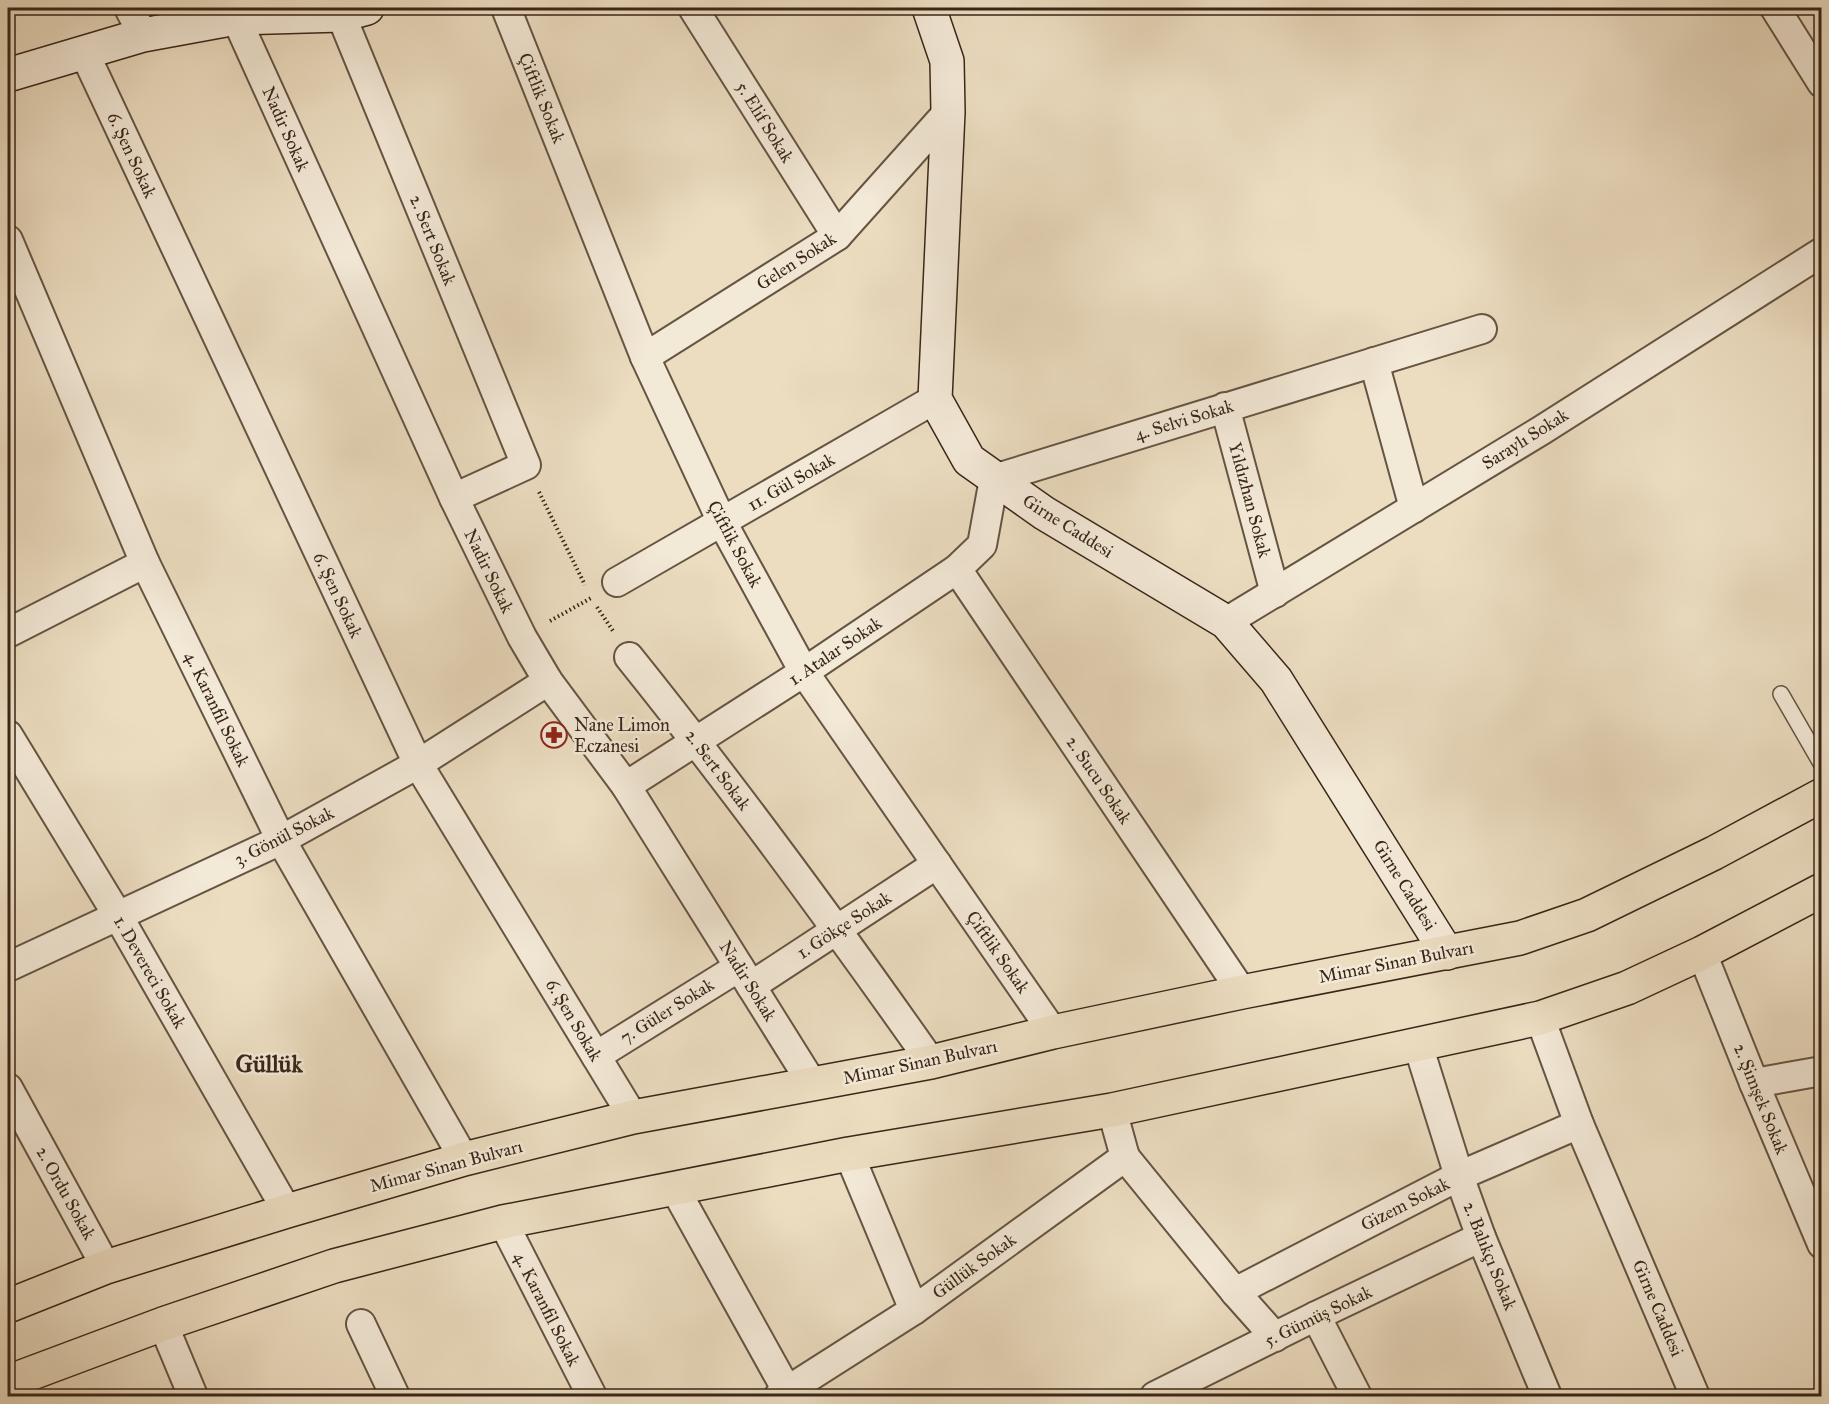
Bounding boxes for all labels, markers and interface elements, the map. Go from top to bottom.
street label: Çiftlik Sokak [514,50,570,147]
street label: 5. Elif Sokak [731,77,799,167]
street label: Nadir Sokak [257,83,315,176]
street label: 6. Şen Sokak [103,109,162,202]
street label: 2. Sert Sokak [405,192,461,289]
street label: Gelen Sokak [752,227,840,295]
street label: 4. Selvi Sokak [1132,394,1237,445]
street label: Saraylı Sokak [1478,403,1573,474]
street label: Yıldızhan Sokak [1224,440,1276,561]
street label: 11. Gül Sokak [743,448,839,516]
street label: Girne Caddesi [1019,489,1118,563]
street label: Çiftlik Sokak [703,497,767,592]
street label: Nadir Sokak [459,525,519,617]
street label: 6. Şen Sokak [309,549,368,642]
street label: 1. Atalar Sokak [784,611,886,690]
street label: 4. Karanfil Sokak [180,648,255,771]
place label: Nane Limon Eczanesi [574,714,670,757]
pharmacy icon: Nane Limon Eczanesi [539,720,569,750]
street label: 2. Sert Sokak [680,725,756,815]
street label: 2. Sucu Sokak [1061,732,1137,829]
street label: 3. Gönül Sokak [230,801,338,871]
street label: Girne Caddesi [1368,836,1442,935]
street label: 1. Gökçe Sokak [793,886,896,964]
street label: Çiftlik Sokak [962,907,1035,998]
street label: 1. Devereci Sokak [109,912,191,1033]
street label: Mimar Sinan Bulvarı [1317,936,1475,988]
street label: Nadir Sokak [715,937,782,1026]
street label: 7. Güler Sokak [616,973,719,1049]
street label: 6. Şen Sokak [541,975,607,1066]
street label: Mimar Sinan Bulvarı [841,1035,999,1089]
street label: 2. Şimşek Sokak [1729,1040,1793,1158]
district label: Güllük [235,1049,303,1079]
street label: Mimar Sinan Bulvarı [367,1135,525,1197]
street label: 2. Ordu Sokak [31,1142,101,1244]
street label: Gizem Sokak [1357,1172,1454,1236]
street label: 2. Balıkçı Sokak [1458,1199,1522,1314]
street label: Güllük Sokak [928,1228,1021,1304]
street label: 4. Karanfil Sokak [509,1248,586,1370]
street label: Girne Caddesi [1628,1256,1688,1360]
street label: 5. Gümüş Sokak [1261,1280,1376,1352]

